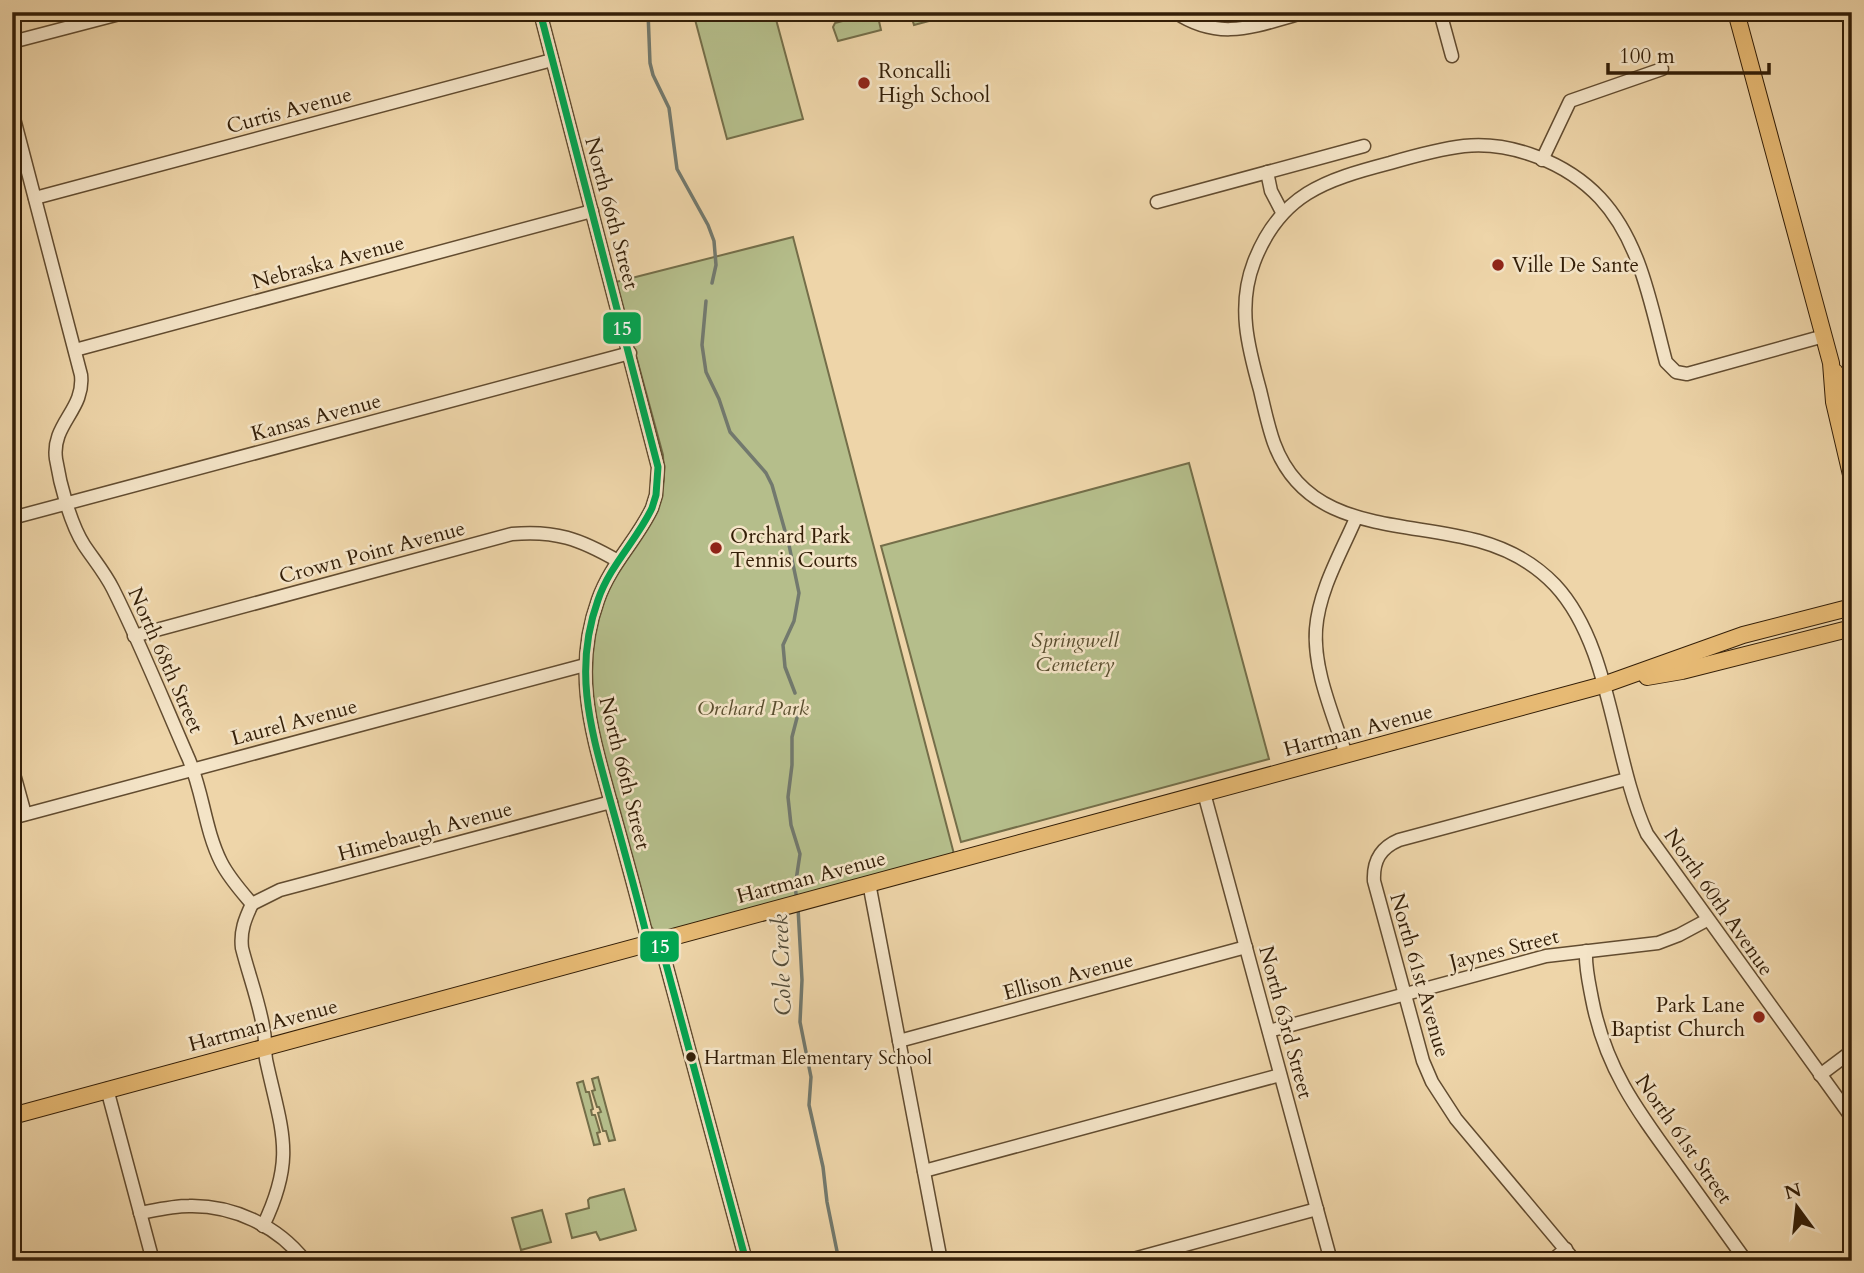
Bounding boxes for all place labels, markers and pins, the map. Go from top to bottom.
place label: Roncalli High School [878,57,990,110]
marker: Roncalli High School [856,75,872,91]
place label: Ville De Sante [1512,251,1639,280]
marker: Ville De Sante [1490,257,1506,273]
place label: Orchard Park Tennis Courts [730,522,858,575]
marker: Orchard Park Tennis Courts [708,540,724,556]
place label: Park Lane Baptist Church [1611,991,1745,1044]
marker: Park Lane Baptist Church [1751,1009,1767,1025]
place label: Hartman Elementary School [704,1045,932,1071]
marker: Hartman Elementary School [684,1050,698,1064]

